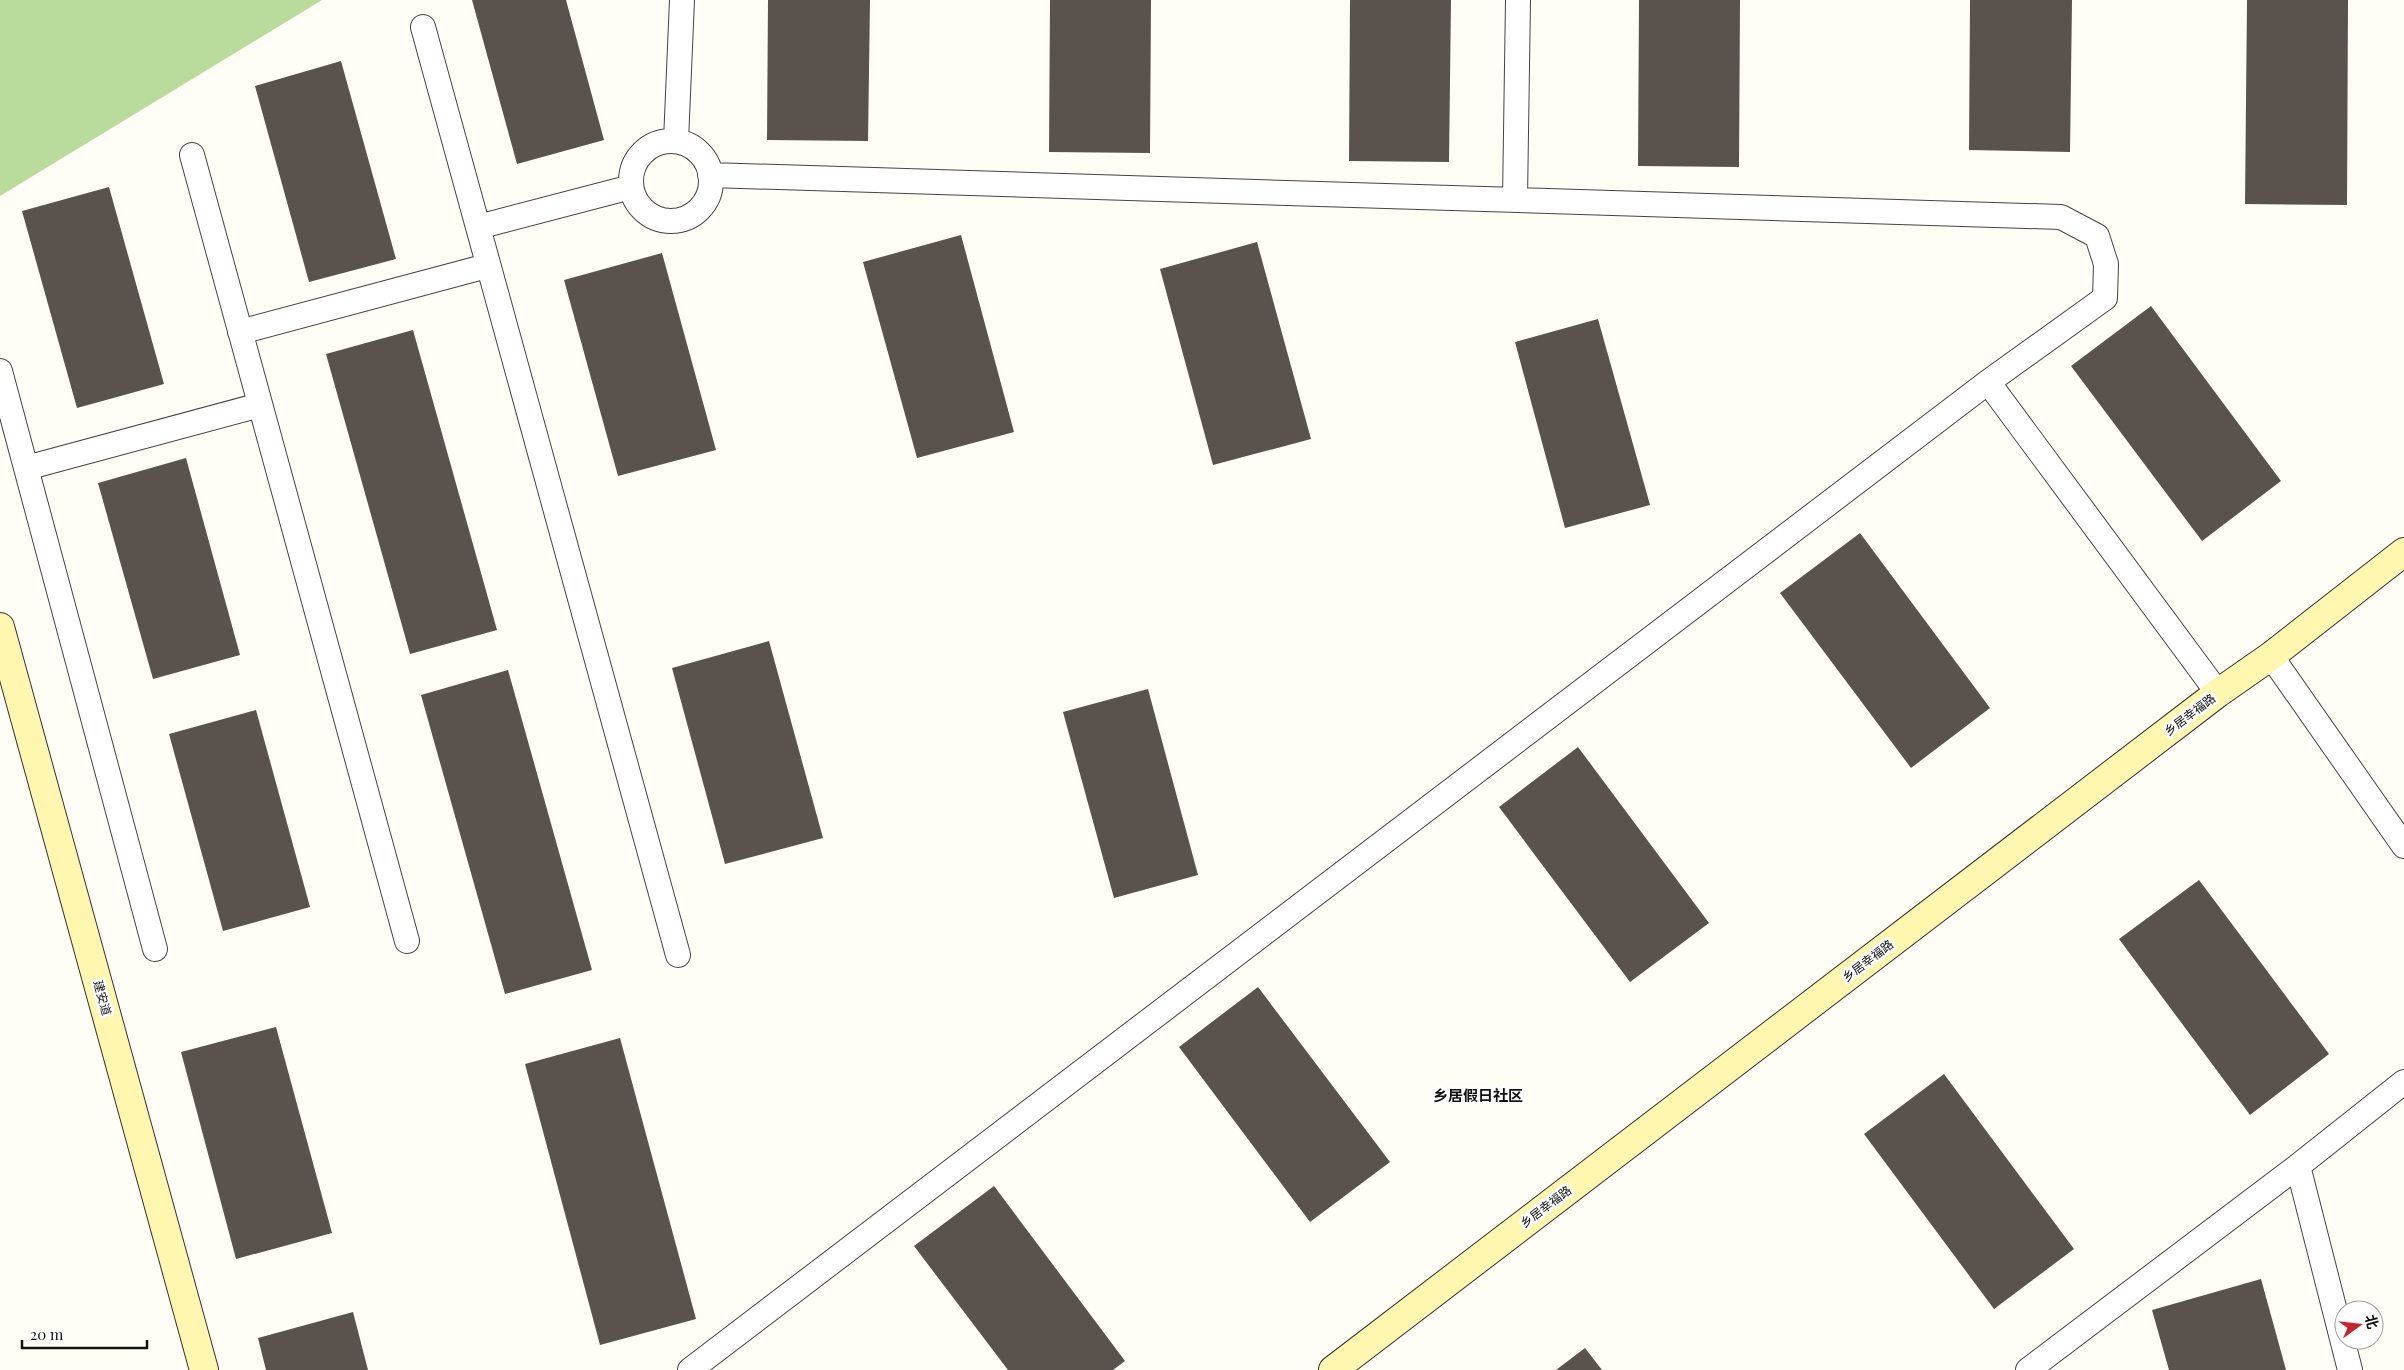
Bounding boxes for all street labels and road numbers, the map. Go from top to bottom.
street label: 乡居幸福路 [2161,690,2218,739]
street label: 乡居幸福路 [1839,936,1896,985]
street label: 建安道 [91,978,115,1017]
street label: 乡居幸福路 [1517,1182,1574,1231]

